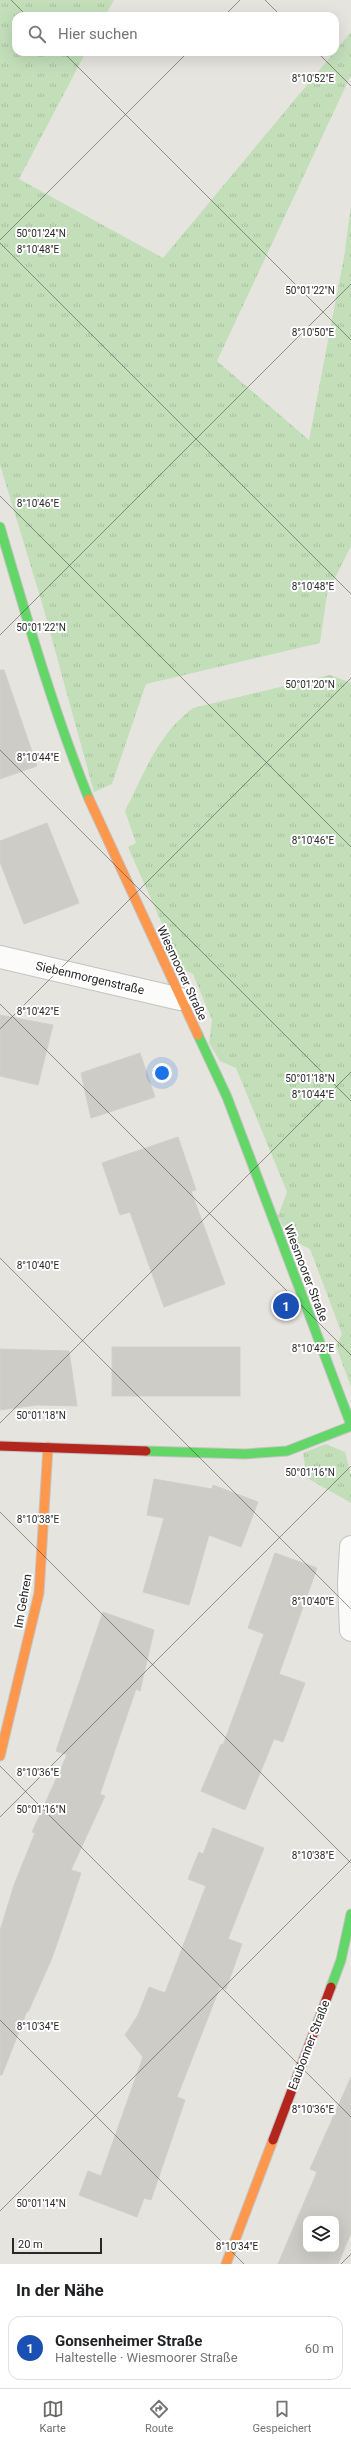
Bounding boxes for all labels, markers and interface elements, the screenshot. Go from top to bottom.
search box [12,12,339,56]
icon: search [26,23,48,45]
text: Hier suchen [58,25,137,43]
text: 8°10'52"E [292,73,335,84]
text: 50°01'24"N [16,228,66,239]
text: 8°10'48"E [17,244,60,255]
text: 50°01'22"N [285,285,335,296]
text: 8°10'50"E [292,327,335,338]
text: 8°10'46"E [17,498,60,509]
text: 8°10'48"E [292,581,335,592]
text: 50°01'22"N [16,622,66,633]
text: 50°01'20"N [285,679,335,690]
text: 8°10'44"E [17,752,60,763]
text: 8°10'46"E [292,835,335,846]
street label: Wiesmoorer Straße [154,924,210,1022]
street label: Siebenmorgenstraße [34,959,146,997]
text: 8°10'42"E [17,1006,60,1017]
your location [152,1063,172,1083]
text: 50°01'18"N [285,1073,335,1084]
text: 8°10'44"E [292,1089,335,1100]
street label: Wiesmoorer Straße [281,1223,331,1323]
text: 8°10'40"E [17,1260,60,1271]
pin: 1 [273,1291,299,1321]
text: 8°10'42"E [292,1343,335,1354]
text: 50°01'18"N [16,1410,66,1421]
text: 50°01'16"N [285,1467,335,1478]
text: 8°10'38"E [17,1514,60,1525]
street label: Im Gehren [11,1573,35,1629]
text: 8°10'40"E [292,1596,335,1607]
text: 8°10'36"E [17,1767,60,1778]
text: 50°01'16"N [16,1804,66,1815]
text: 8°10'38"E [292,1850,335,1861]
street label: Eaubonner Straße [285,1998,333,2092]
text: 8°10'34"E [17,2021,60,2032]
text: 8°10'36"E [292,2104,335,2115]
text: 50°01'14"N [16,2198,66,2209]
map controls [303,2216,339,2252]
button: layers [303,2216,339,2252]
scale bar [12,2236,102,2255]
text: 20 m [18,2238,43,2251]
text: 8°10'34"E [216,2241,259,2252]
text: In der Nähe [16,2280,104,2300]
text: Gonsenheimer Straße [55,2332,202,2350]
text: 1 [26,2341,34,2356]
text: 60 m [305,2341,334,2356]
text: Haltestelle · Wiesmoorer Straße [55,2350,238,2365]
tab: Karte [40,2398,66,2435]
tab: Route [145,2398,173,2435]
tab: Gespeichert [253,2398,311,2435]

